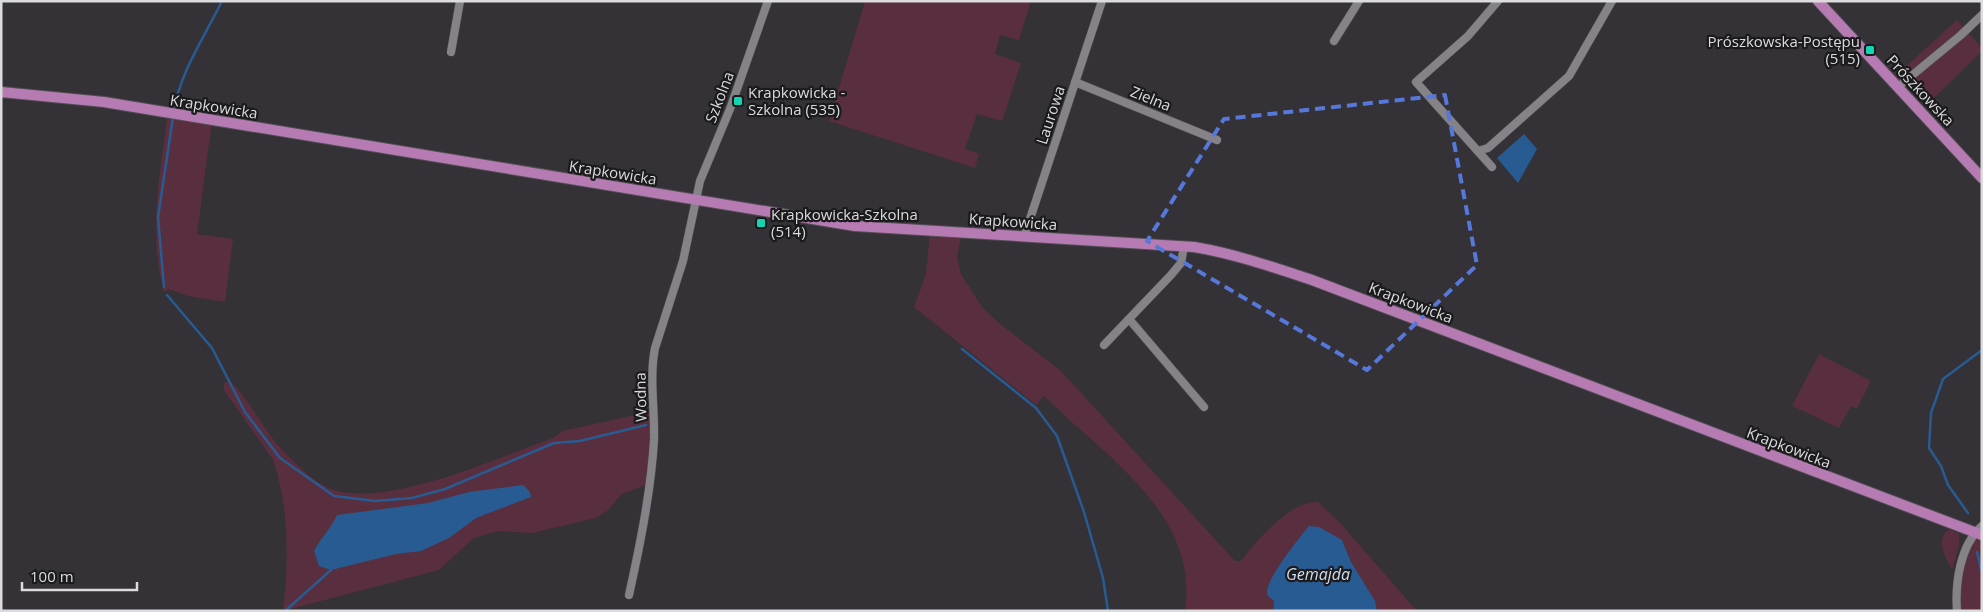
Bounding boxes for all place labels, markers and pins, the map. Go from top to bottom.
place label: Prószkowska-Postępu (515) [1708,31,1860,68]
marker: Prószkowska-Postępu (515) [1864,44,1876,56]
place label: Krapkowicka - Szkolna (535) [748,82,845,119]
marker: Krapkowicka - Szkolna (535) [732,95,744,107]
place label: Krapkowicka-Szkolna (514) [771,204,918,241]
marker: Krapkowicka-Szkolna (514) [755,217,767,229]

